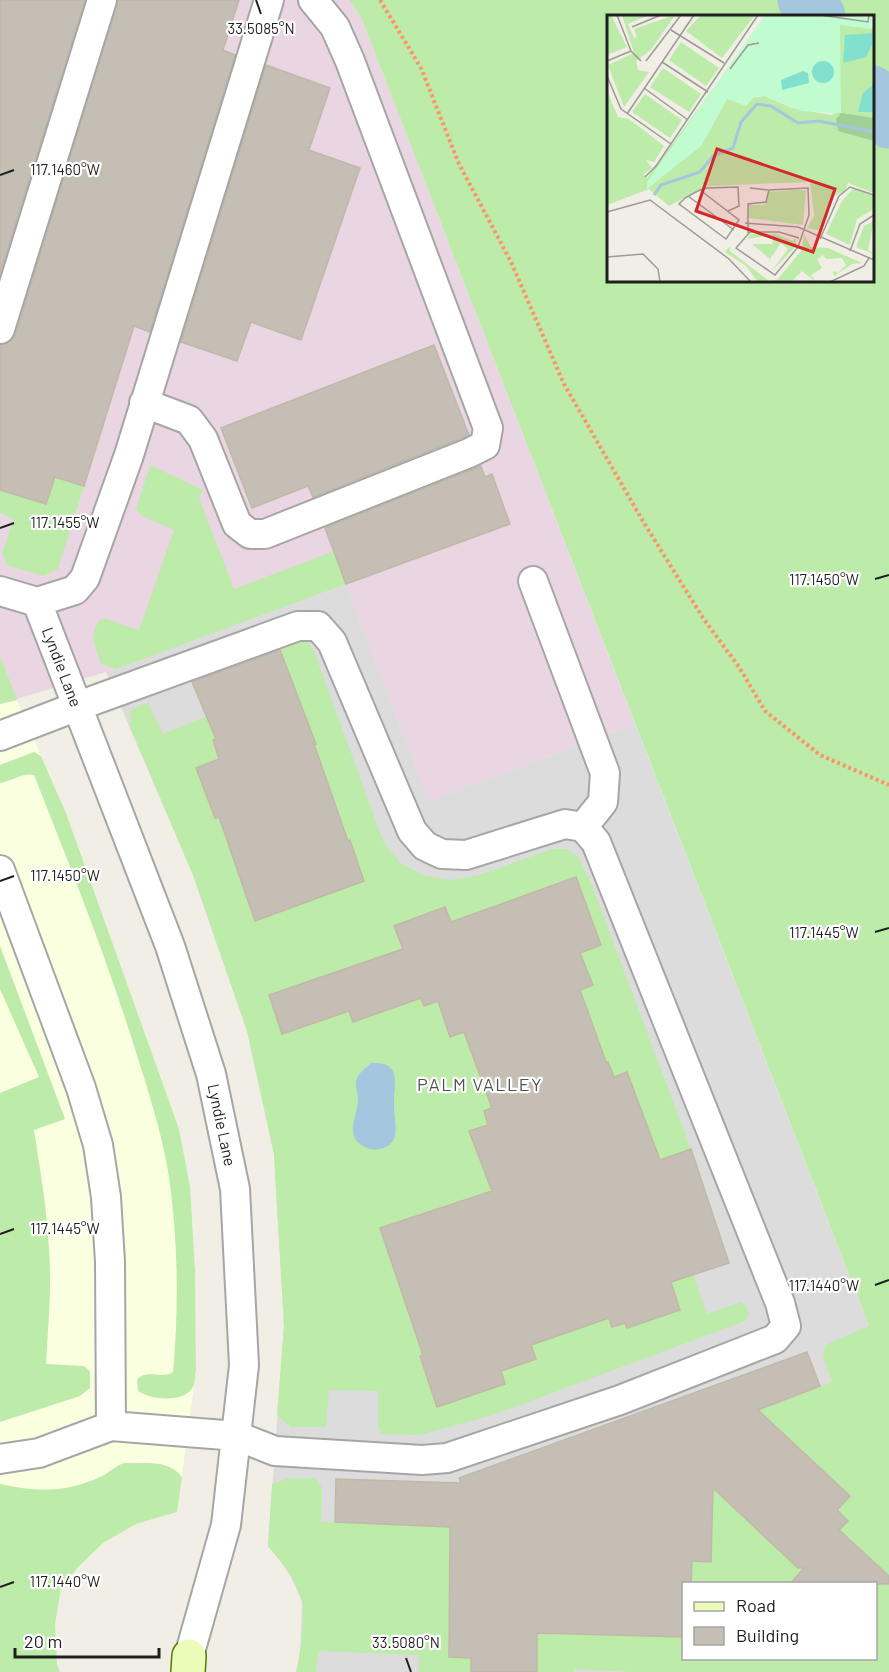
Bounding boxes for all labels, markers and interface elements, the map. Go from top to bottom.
inset map [607,15,874,282]
text: 33.5085°N [227,19,295,37]
text: 117.1460°W [30,160,100,178]
text: 117.1455°W [31,513,99,531]
text: 117.1450°W [789,570,859,588]
street label: Lyndie Lane [39,624,86,709]
text: 117.1450°W [30,866,100,884]
text: 117.1445°W [789,923,859,941]
district label: PALM VALLEY [417,1073,543,1095]
street label: Lyndie Lane [205,1082,240,1168]
text: 117.1445°W [30,1219,100,1237]
text: 117.1440°W [789,1276,859,1294]
text: 117.1440°W [30,1572,100,1590]
legend [682,1582,877,1660]
text: Road [736,1594,776,1616]
scale bar [15,1621,159,1659]
text: Building [736,1624,799,1646]
text: 20 m [24,1630,62,1652]
text: 33.5080°N [372,1633,440,1651]

